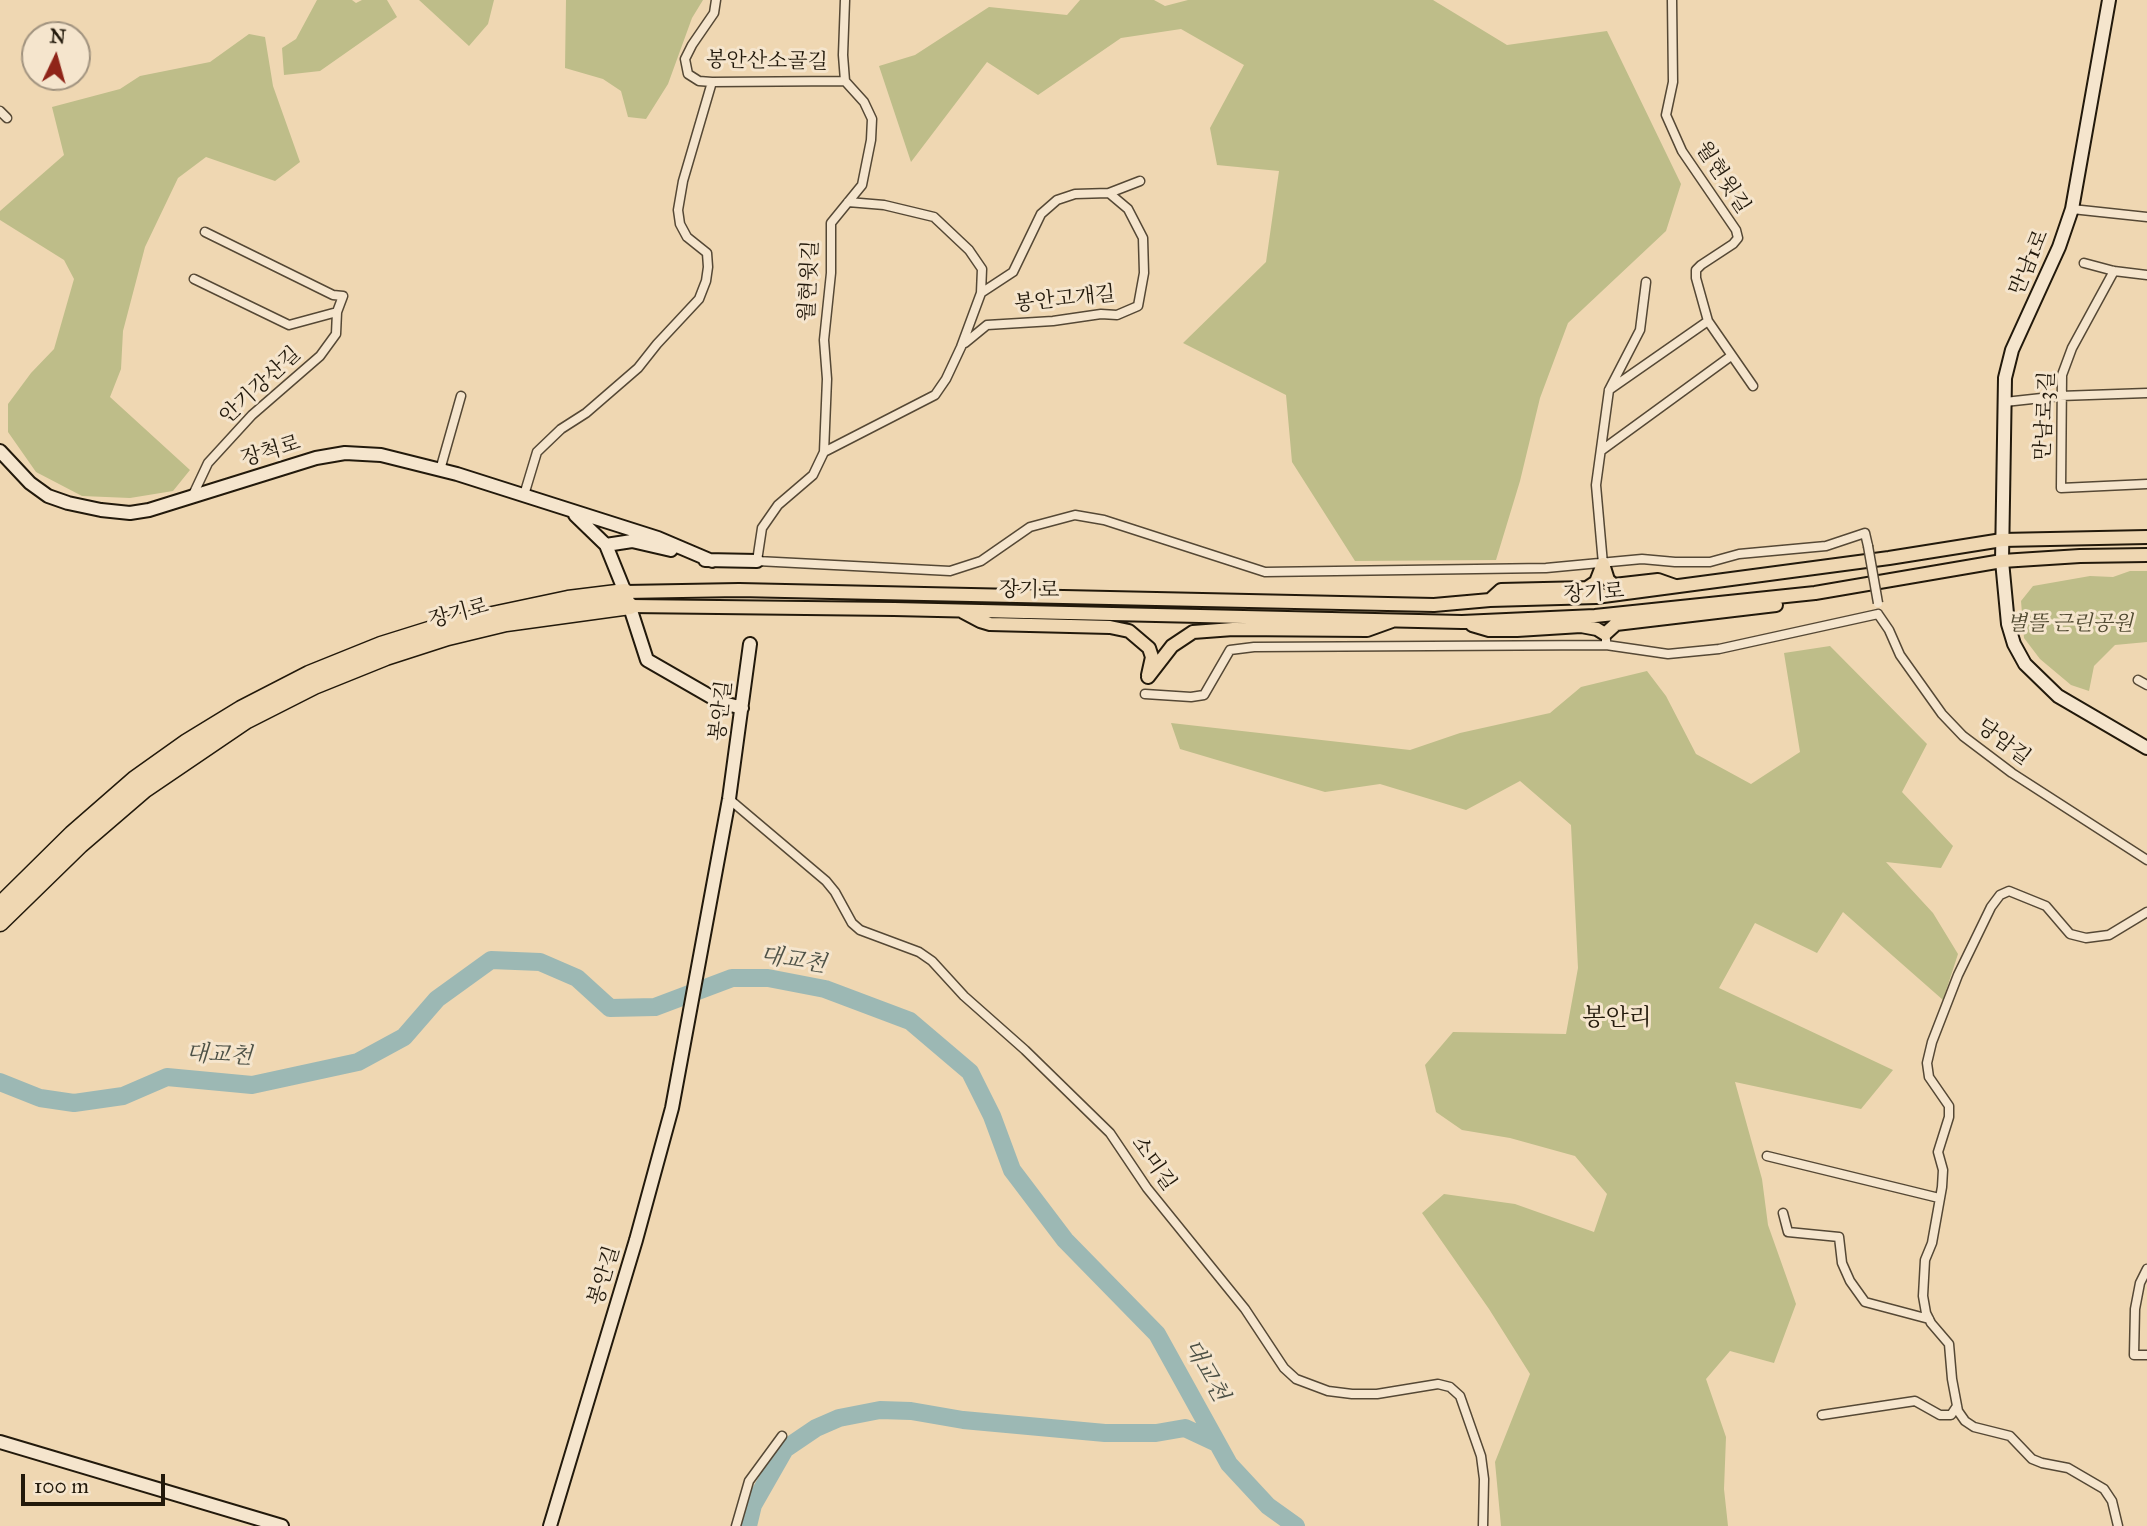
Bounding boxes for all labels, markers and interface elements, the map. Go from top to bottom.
north arrow [21,21,91,91]
text: N [49,24,67,49]
street label: 봉안산소골길 [706,48,828,76]
street label: 월현윗길 [1689,137,1755,219]
street label: 만남1로 [2005,226,2055,300]
street label: 월현윗길 [795,240,825,322]
street label: 봉안고개길 [1013,282,1117,318]
street label: 안기강산길 [215,342,307,430]
street label: 만남로3길 [2031,371,2061,461]
street label: 장척로 [238,431,304,473]
street label: 장기로 [998,578,1060,604]
street label: 장기로 [1563,579,1625,609]
street label: 장기로 [426,594,492,634]
park label: 별뜰 근린공원 [2007,612,2133,638]
street label: 봉안길 [706,679,738,743]
street label: 당암길 [1971,715,2035,771]
water label: 대교천 [758,942,828,980]
district label: 봉안리 [1582,1005,1652,1033]
water label: 대교천 [185,1040,253,1072]
street label: 소미길 [1125,1132,1181,1196]
street label: 봉안길 [584,1243,626,1309]
water label: 대교천 [1177,1335,1233,1407]
scale bar [24,1460,168,1504]
text: 100 m [34,1473,89,1499]

